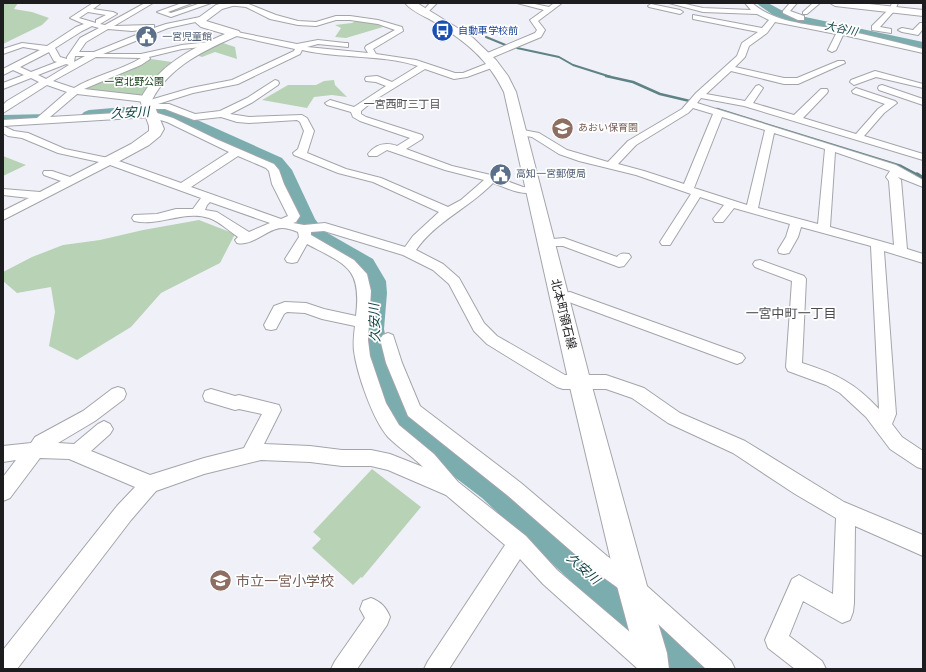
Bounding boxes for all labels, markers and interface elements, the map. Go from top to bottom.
bus stop icon: 自動車学校前 [429,18,455,44]
water label: 大谷川 [824,19,859,39]
public building icon: 一宮児童館 [133,24,159,50]
place label: 自動車学校前 [458,25,518,37]
place label: 一宮児童館 [162,31,212,43]
park label: 一宮北野公園 [104,76,164,88]
district label: 一宮西町三丁目 [364,98,441,111]
water label: 久安川 [110,104,152,122]
school or university icon: あおい保育園 [550,115,576,141]
place label: あおい保育園 [578,122,638,134]
public building icon: 高知一宮郵便局 [488,161,514,187]
place label: 高知一宮郵便局 [516,168,586,180]
street label: 北本町領石線 [547,277,579,351]
water label: 久安川 [366,301,384,343]
district label: 一宮中町一丁目 [745,306,837,322]
water label: 久安川 [563,550,604,589]
school or university icon: 市立一宮小学校 [208,568,234,594]
place label: 市立一宮小学校 [236,573,334,590]

